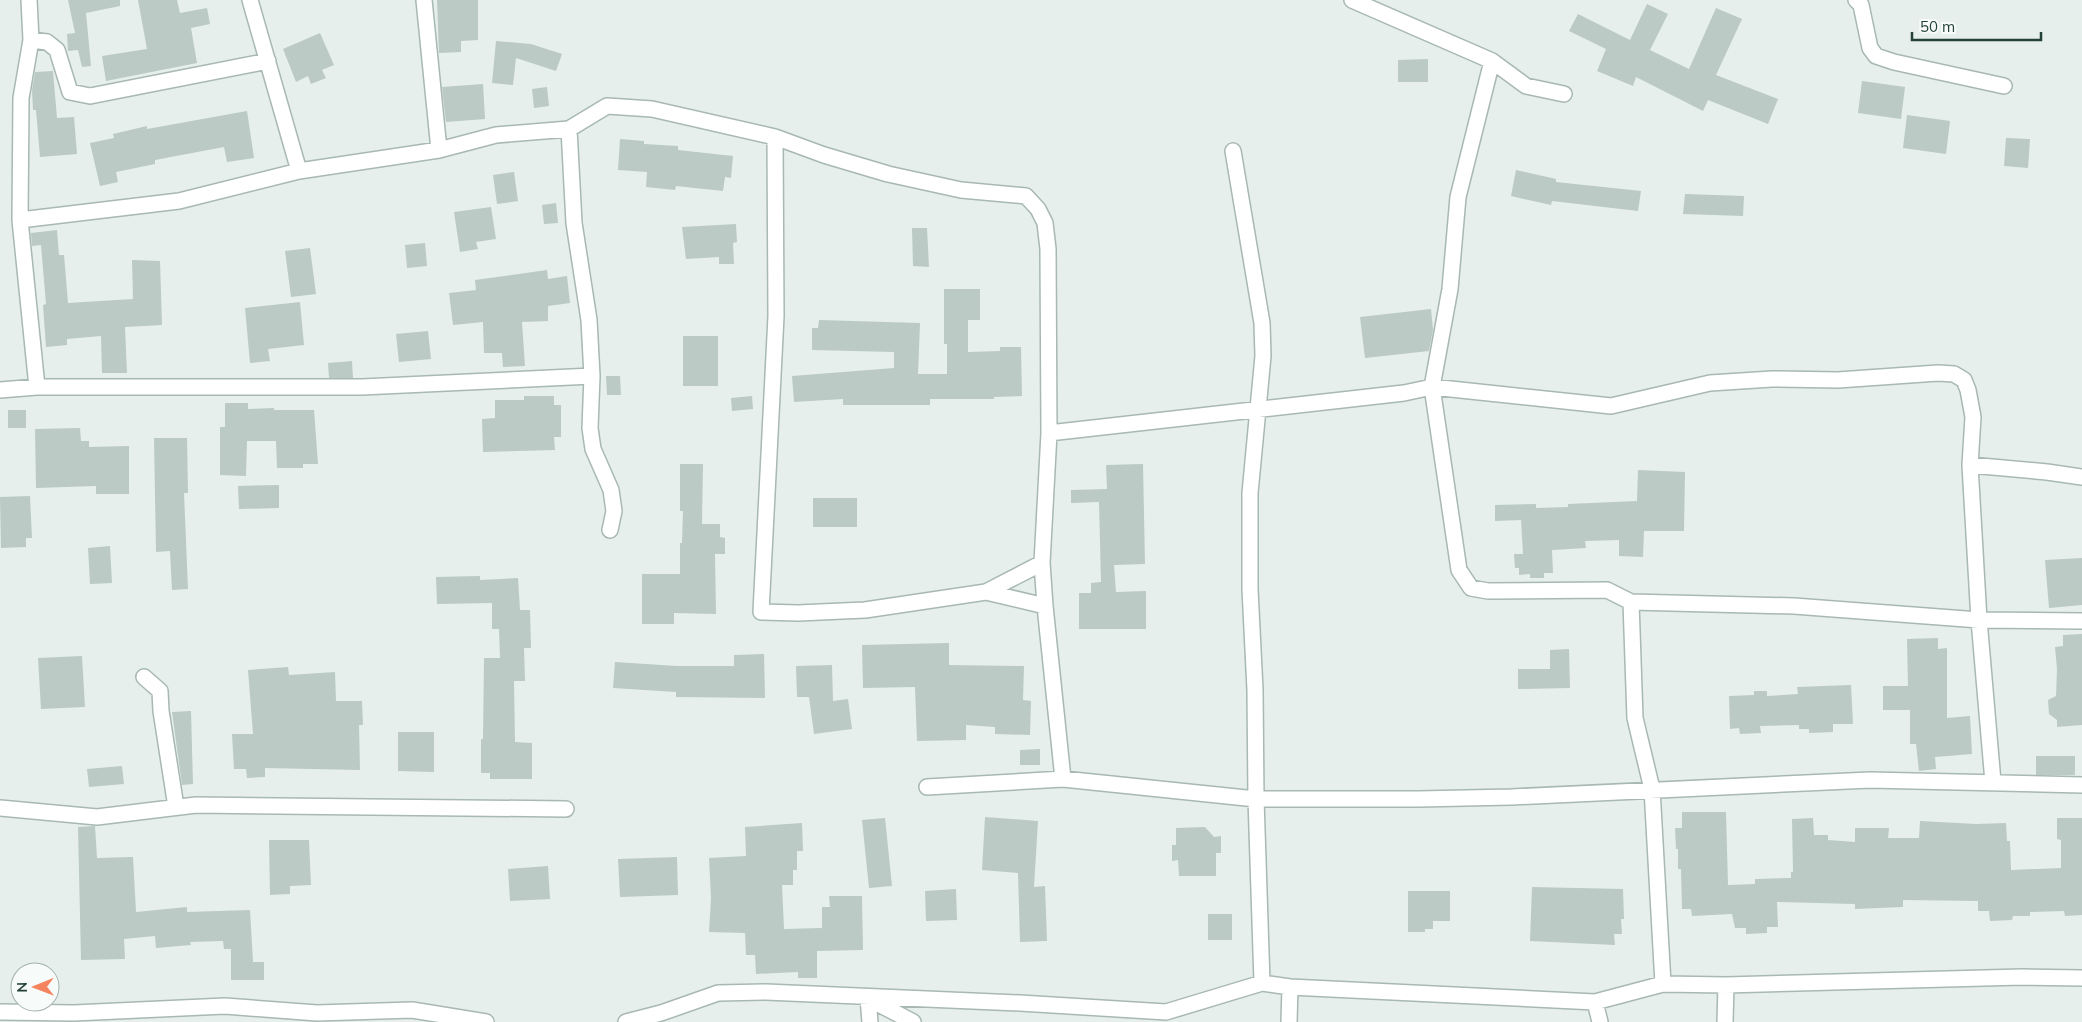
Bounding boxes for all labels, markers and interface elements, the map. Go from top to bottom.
scale bar [1912,10,2041,42]
text: 50 m [1920,17,1955,36]
north arrow [10,962,60,1012]
text: N [13,982,31,993]

